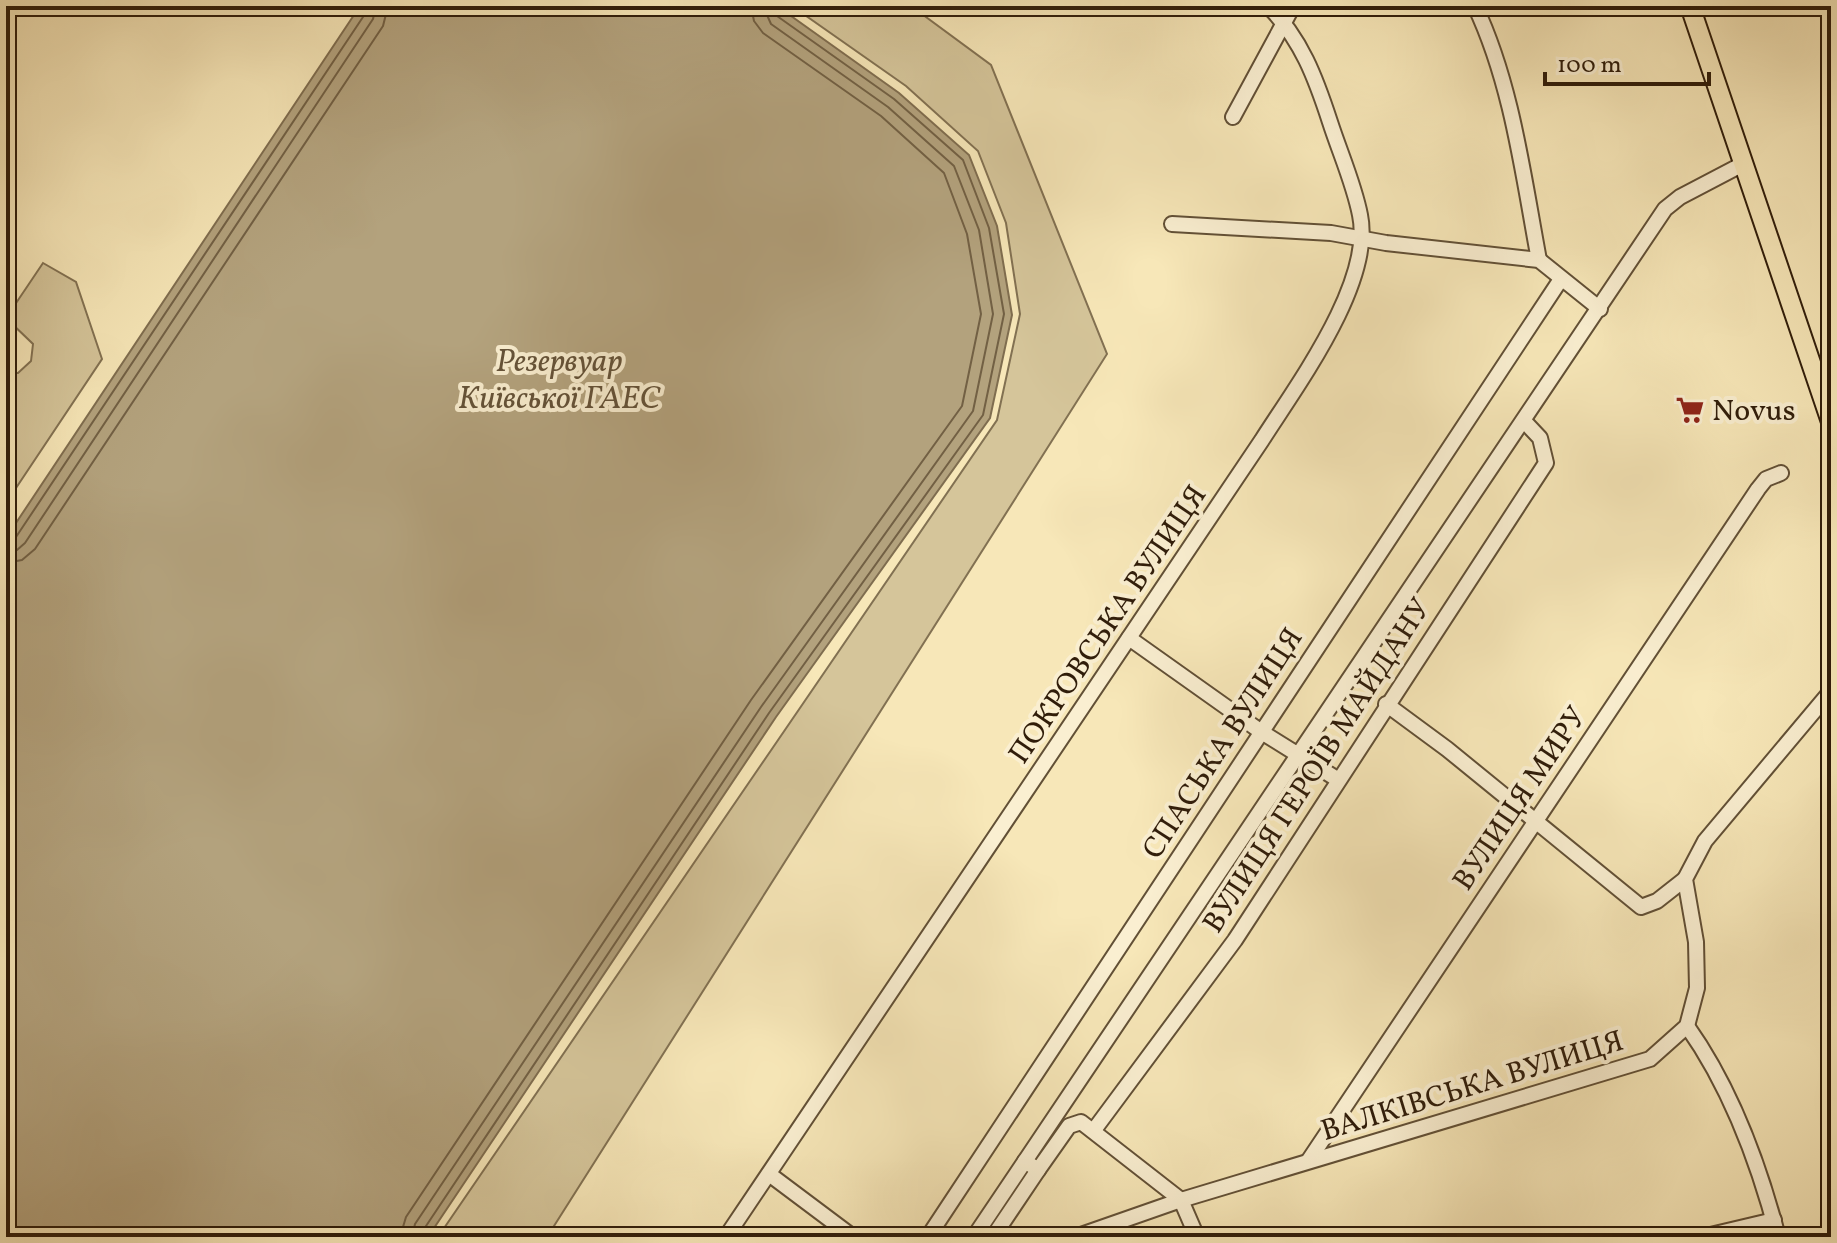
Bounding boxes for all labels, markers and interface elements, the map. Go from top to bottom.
scale bar [1545,36,1709,86]
text: 100 m [1557,49,1622,83]
water label: Резервуар Київської ГАЕС [458,341,662,422]
place label: Novus [1712,391,1796,433]
supermarket icon: Novus [1675,395,1705,425]
street label: ПОКРОВСЬКА ВУЛИЦЯ [999,477,1218,773]
street label: ВУЛИЦЯ ГЕРОЇВ МАЙДАНУ [1193,590,1442,942]
street label: СПАСЬКА ВУЛИЦЯ [1133,620,1314,868]
street label: ВУЛИЦЯ МИРУ [1443,699,1598,900]
street label: ВАЛКІВСЬКА ВУЛИЦЯ [1316,1021,1629,1153]

